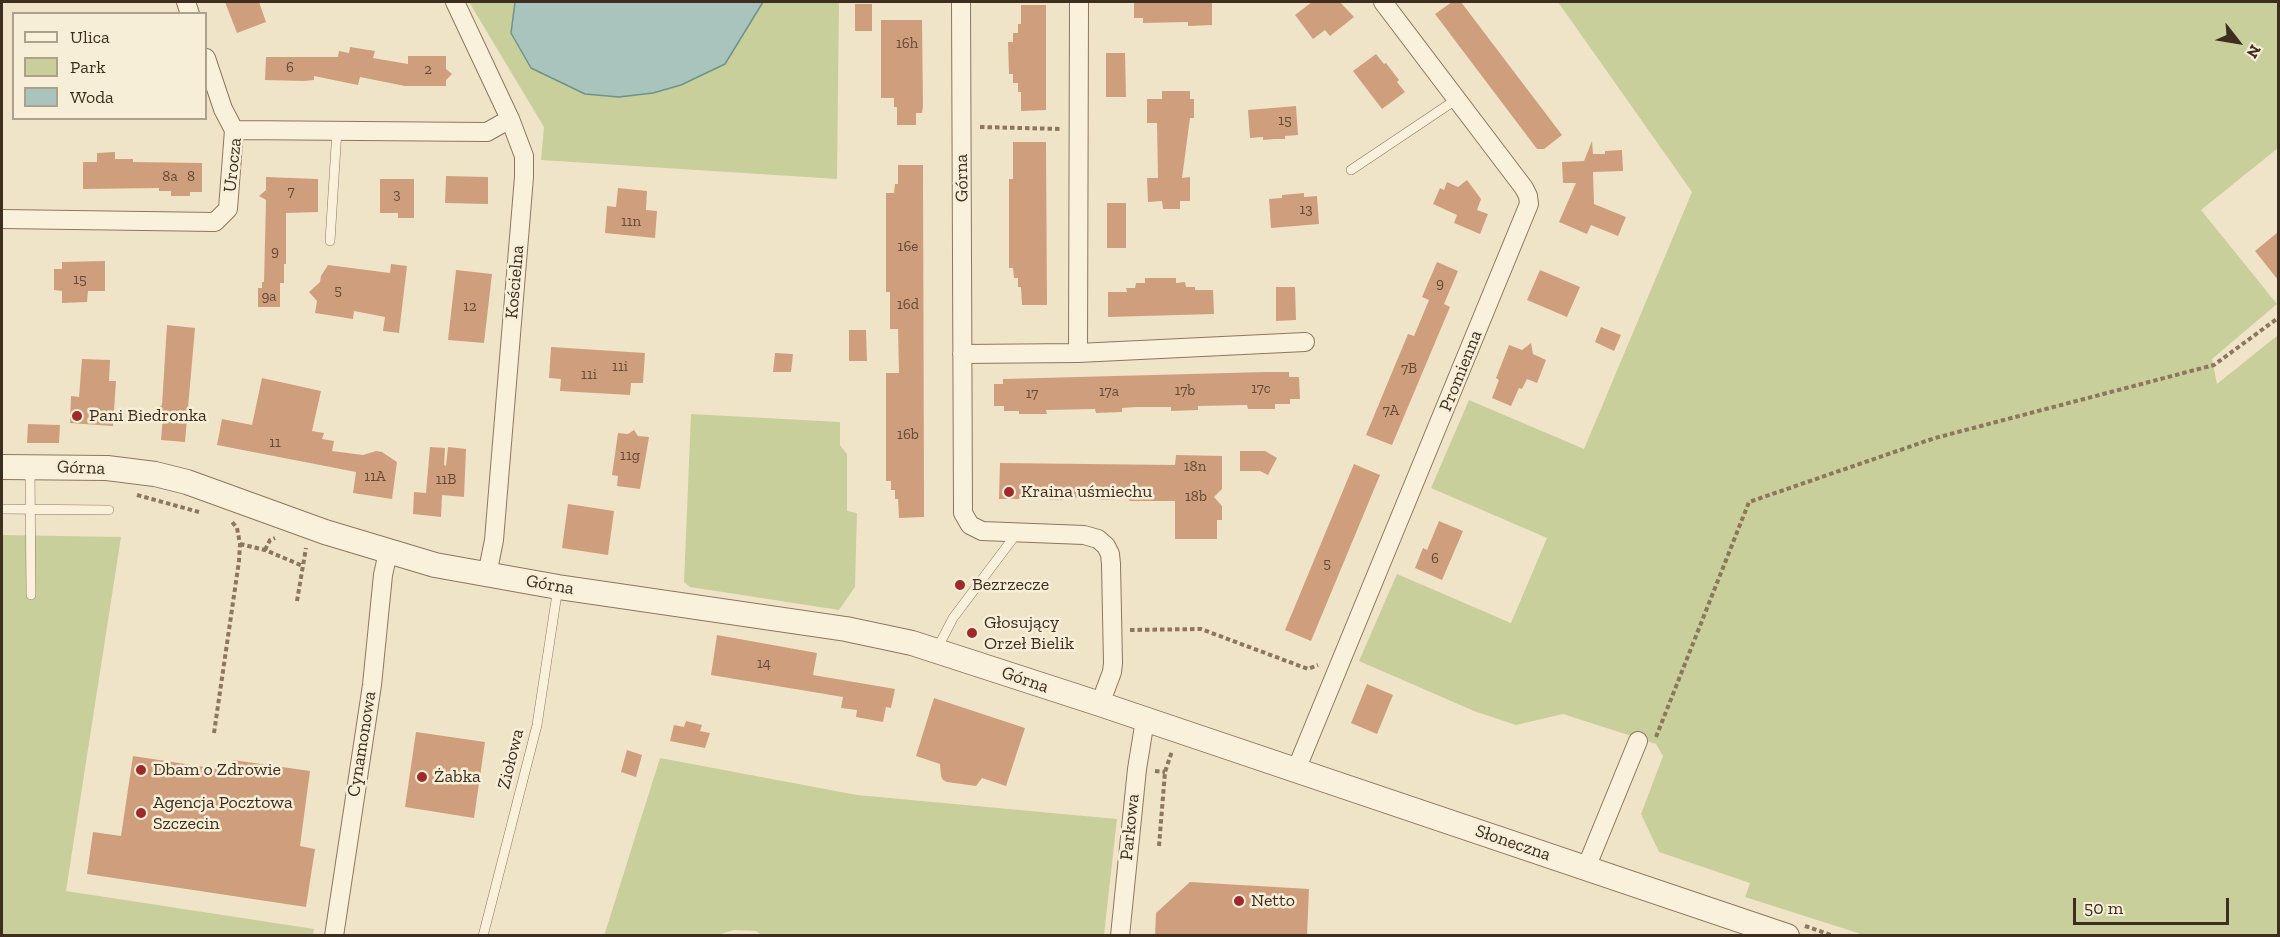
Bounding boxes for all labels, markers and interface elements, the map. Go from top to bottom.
legend [12,12,207,120]
north arrow [2208,12,2268,72]
text: Ulica [70,26,110,48]
house number: 16h [896,35,918,53]
text: N [2243,41,2265,62]
text: Park [70,56,106,78]
house number: 6 [286,59,294,77]
house number: 2 [424,61,432,79]
text: Woda [70,86,114,108]
house number: 15 [1278,112,1292,130]
street label: Urocza [219,137,247,193]
street label: Górna [951,154,973,202]
house number: 8a [162,168,178,186]
house number: 8 [187,168,195,186]
house number: 7 [287,183,295,201]
house number: 3 [393,186,401,204]
house number: 13 [1299,201,1313,219]
house number: 11n [621,213,641,231]
house number: 16e [898,238,918,256]
house number: 9 [271,243,279,261]
street label: Kościelna [501,244,529,320]
house number: 15 [73,271,87,289]
house number: 9 [1436,275,1444,293]
house number: 5 [334,282,342,300]
house number: 9a [261,288,277,306]
house number: 16d [897,296,919,314]
house number: 12 [463,298,477,316]
street label: Promienna [1435,327,1487,415]
house number: 11i [612,358,628,376]
house number: 7B [1401,360,1417,378]
house number: 11i [581,366,597,384]
house number: 17c [1251,380,1271,398]
house number: 17b [1175,382,1195,400]
house number: 17a [1099,383,1119,401]
house number: 17 [1026,385,1038,403]
house number: 7A [1383,402,1399,420]
place label: Pani Biedronka [89,405,207,427]
marker: Pani Biedronka [70,409,84,423]
house number: 16b [897,426,919,444]
house number: 11 [269,434,281,452]
house number: 11g [620,447,640,465]
street label: Górna [57,456,105,480]
house number: 18n [1184,458,1206,476]
house number: 11A [364,468,386,486]
house number: 11B [436,471,456,489]
place label: Kraina uśmiechu [1021,481,1152,503]
marker: Kraina uśmiechu [1002,485,1016,499]
house number: 18b [1185,488,1207,506]
house number: 6 [1431,550,1439,568]
house number: 5 [1323,555,1331,573]
street label: Górna [524,570,576,600]
place label: Bezrzecze [972,574,1049,596]
marker: Bezrzecze [953,578,967,592]
place label: Głosujący Orzeł Bielik [984,612,1074,654]
marker: Głosujący Orzeł Bielik [965,626,979,640]
house number: 14 [757,655,771,673]
street label: Górna [999,662,1051,698]
street label: Cynamonowa [343,690,381,798]
street label: Ziołowa [493,727,529,791]
place label: Dbam o Zdrowie [153,759,281,781]
marker: Dbam o Zdrowie [134,763,148,777]
place label: Żabka [434,766,481,788]
marker: Żabka [415,770,429,784]
place label: Agencja Pocztowa Szczecin [153,792,293,834]
street label: Parkowa [1116,793,1144,861]
marker: Agencja Pocztowa Szczecin [134,806,148,820]
street label: Słoneczna [1473,820,1553,866]
scale bar [2076,886,2232,924]
place label: Netto [1251,890,1295,912]
marker: Netto [1232,894,1246,908]
text: 50 m [2084,897,2123,919]

